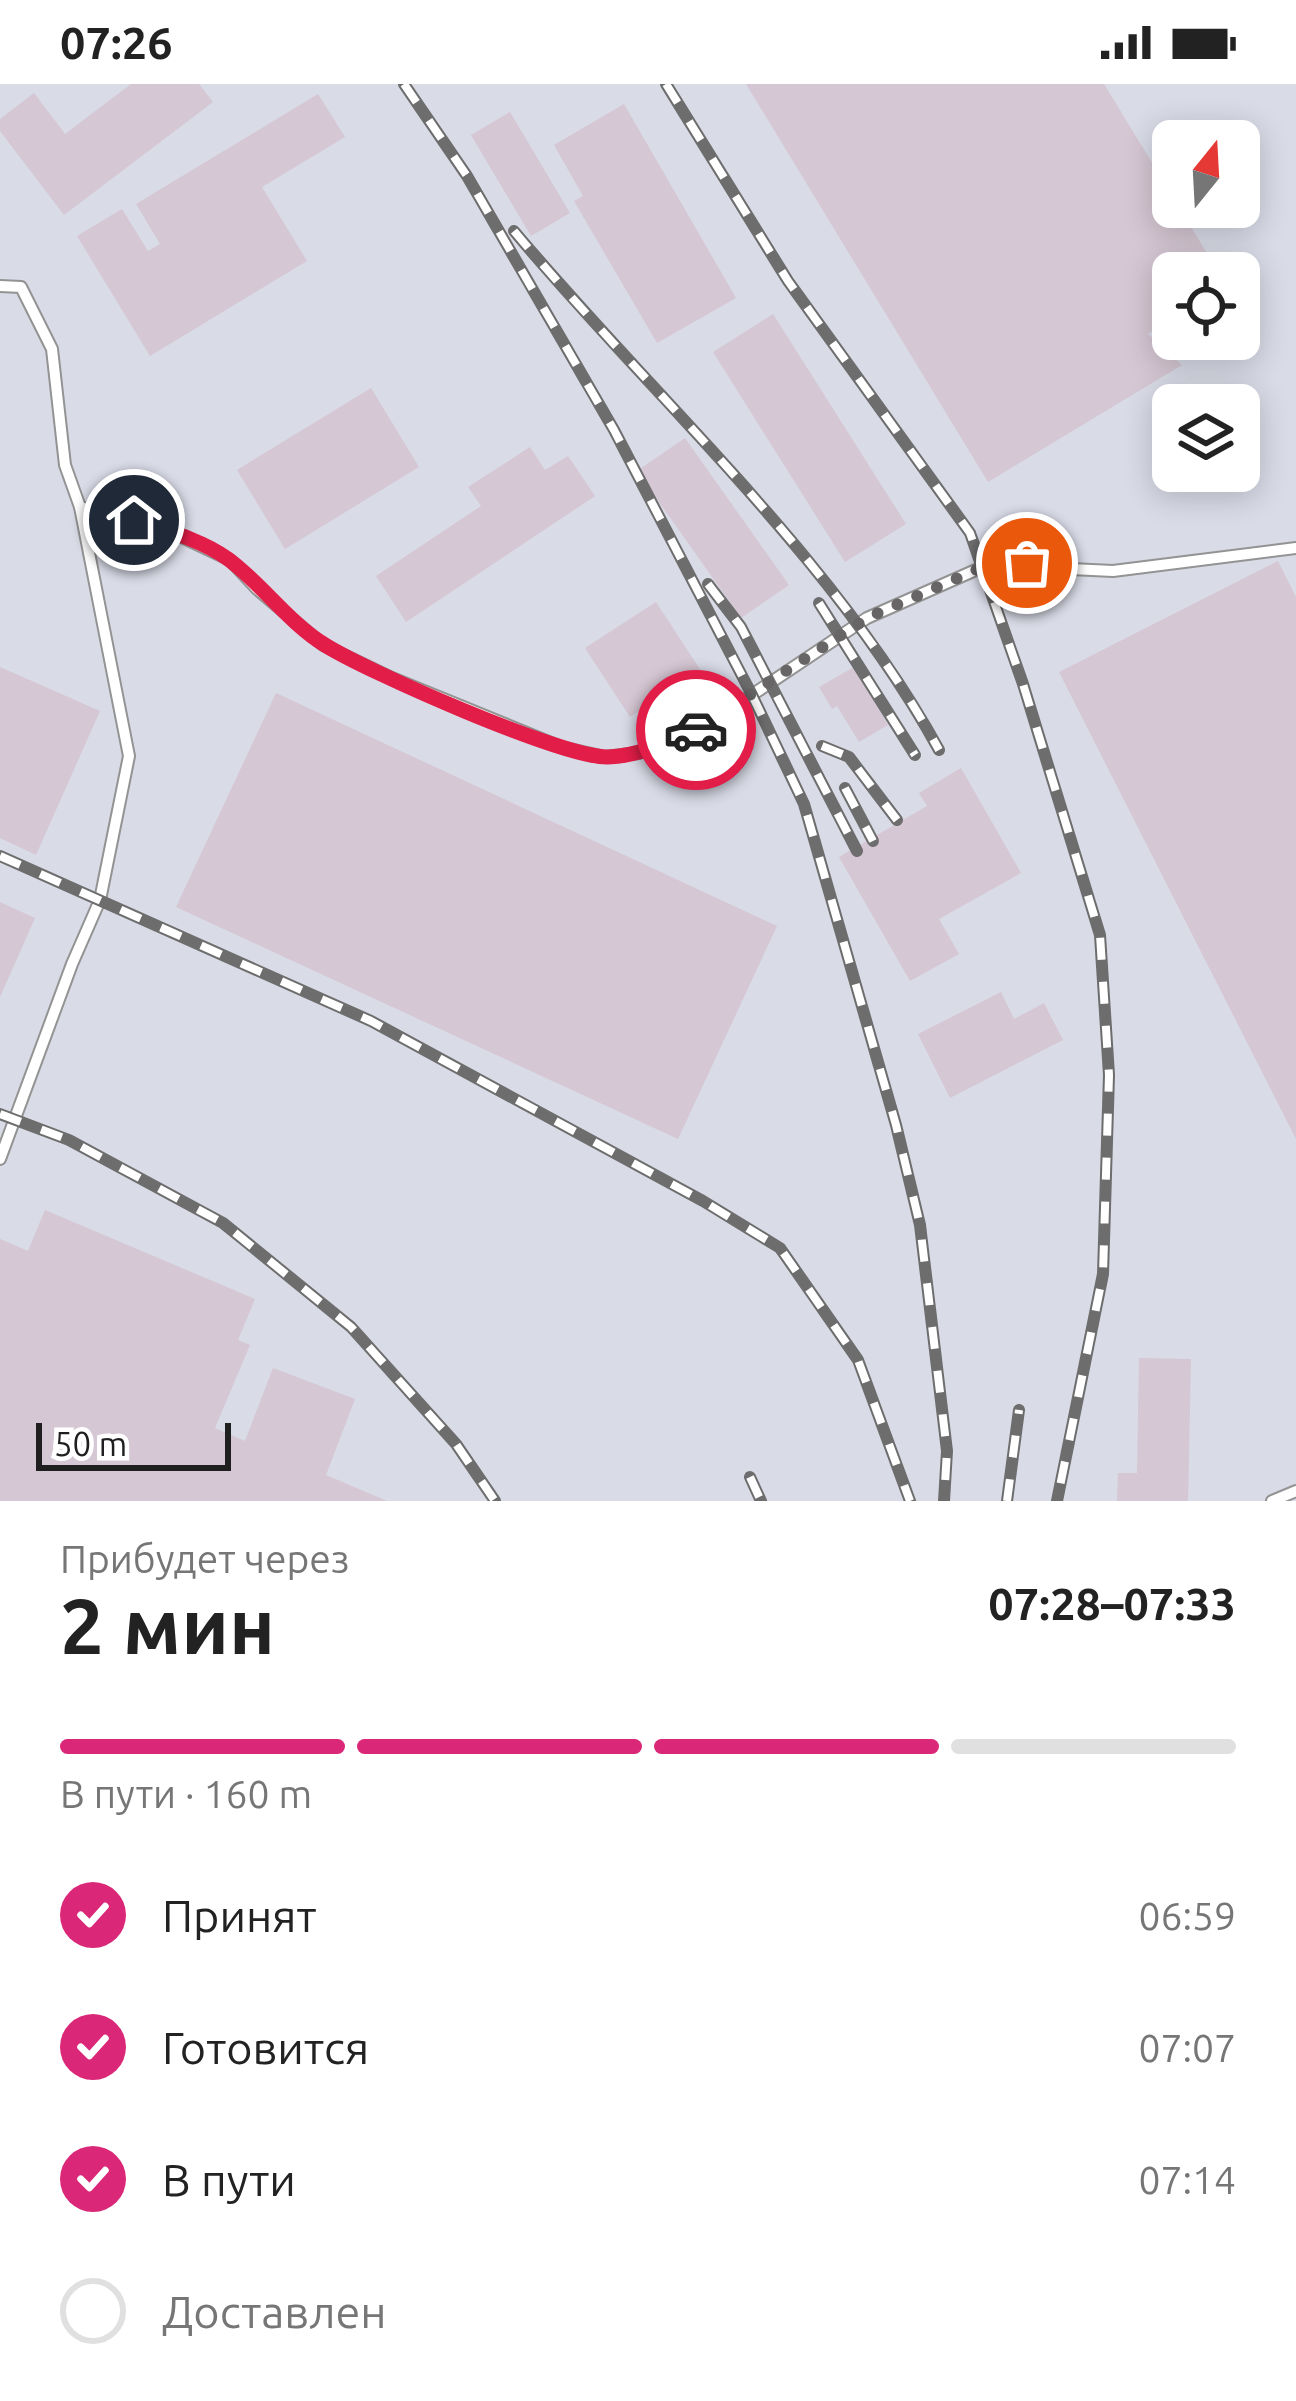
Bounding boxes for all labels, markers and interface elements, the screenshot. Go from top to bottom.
text: 07:26 [60,17,173,68]
north arrow [1152,120,1260,228]
map controls [1152,120,1260,492]
button: locate [1152,252,1260,360]
button: layers [1152,384,1260,492]
pin [83,469,185,571]
icon: home [101,487,167,553]
pin [976,512,1078,614]
icon: bag [994,530,1060,596]
courier [636,670,756,790]
icon: car [663,697,729,763]
scale bar [36,1417,231,1470]
text: 50 m [54,1425,127,1462]
text: Прибудет через [60,1537,349,1580]
text: 07:28–07:33 [988,1578,1236,1629]
text: 2 мин [60,1581,275,1669]
text: В пути · 160 m [60,1772,312,1815]
icon: check [60,1882,126,1948]
text: Принят [162,1890,317,1941]
text: 06:59 [1138,1894,1236,1937]
icon: check [60,2014,126,2080]
text: Готовится [162,2022,369,2073]
text: 07:07 [1138,2026,1236,2069]
icon: check [60,2146,126,2212]
text: В пути [162,2154,296,2205]
text: 07:14 [1138,2158,1236,2201]
text: Доставлен [162,2286,387,2337]

